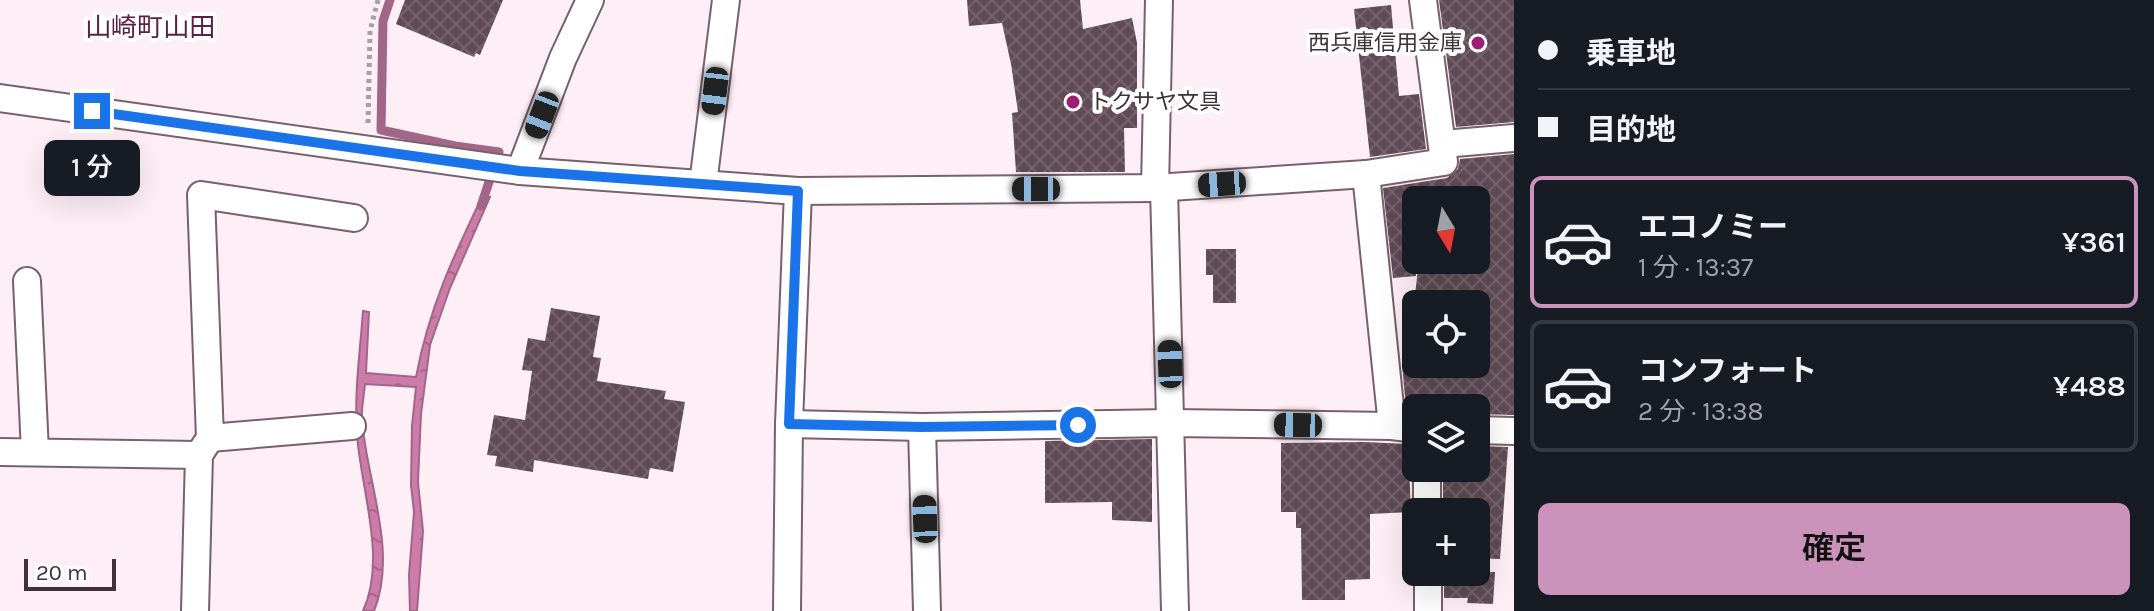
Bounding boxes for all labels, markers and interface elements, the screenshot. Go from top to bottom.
district label: 山崎町山田 [85,12,215,43]
place label: 西兵庫信用金庫 [1308,30,1462,56]
marker: 西兵庫信用金庫 [1469,34,1487,52]
text: 乗車地 [1586,35,1676,71]
car [700,66,730,116]
car [522,88,562,142]
place label: トクサヤ文具 [1089,89,1221,115]
route end [74,93,110,129]
marker: トクサヤ文具 [1064,93,1082,111]
text: 目的地 [1586,112,1676,148]
callout: 1 分 [44,139,140,195]
text: 1 分 [71,152,113,183]
car [1197,170,1247,198]
car [1012,177,1060,201]
north arrow [1402,186,1490,274]
map controls [1402,186,1490,586]
icon: car [1542,206,1614,278]
text: エコノミー [1638,209,1788,245]
text: ¥361 [2062,224,2126,260]
text: 1 分 · 13:37 [1638,252,1753,283]
button: locate [1402,290,1490,378]
car [1157,340,1183,388]
icon: car [1542,350,1614,422]
text: コンフォート [1638,353,1817,389]
text: ¥488 [2053,368,2126,404]
button: layers [1402,394,1490,482]
text: 2 分 · 13:38 [1638,396,1764,427]
route start [1060,407,1096,443]
car [1274,413,1322,437]
car [912,495,938,543]
button: + [1402,498,1490,586]
button: 確定 [1538,503,2130,595]
scale bar [24,555,116,591]
text: 20 m [36,560,88,586]

